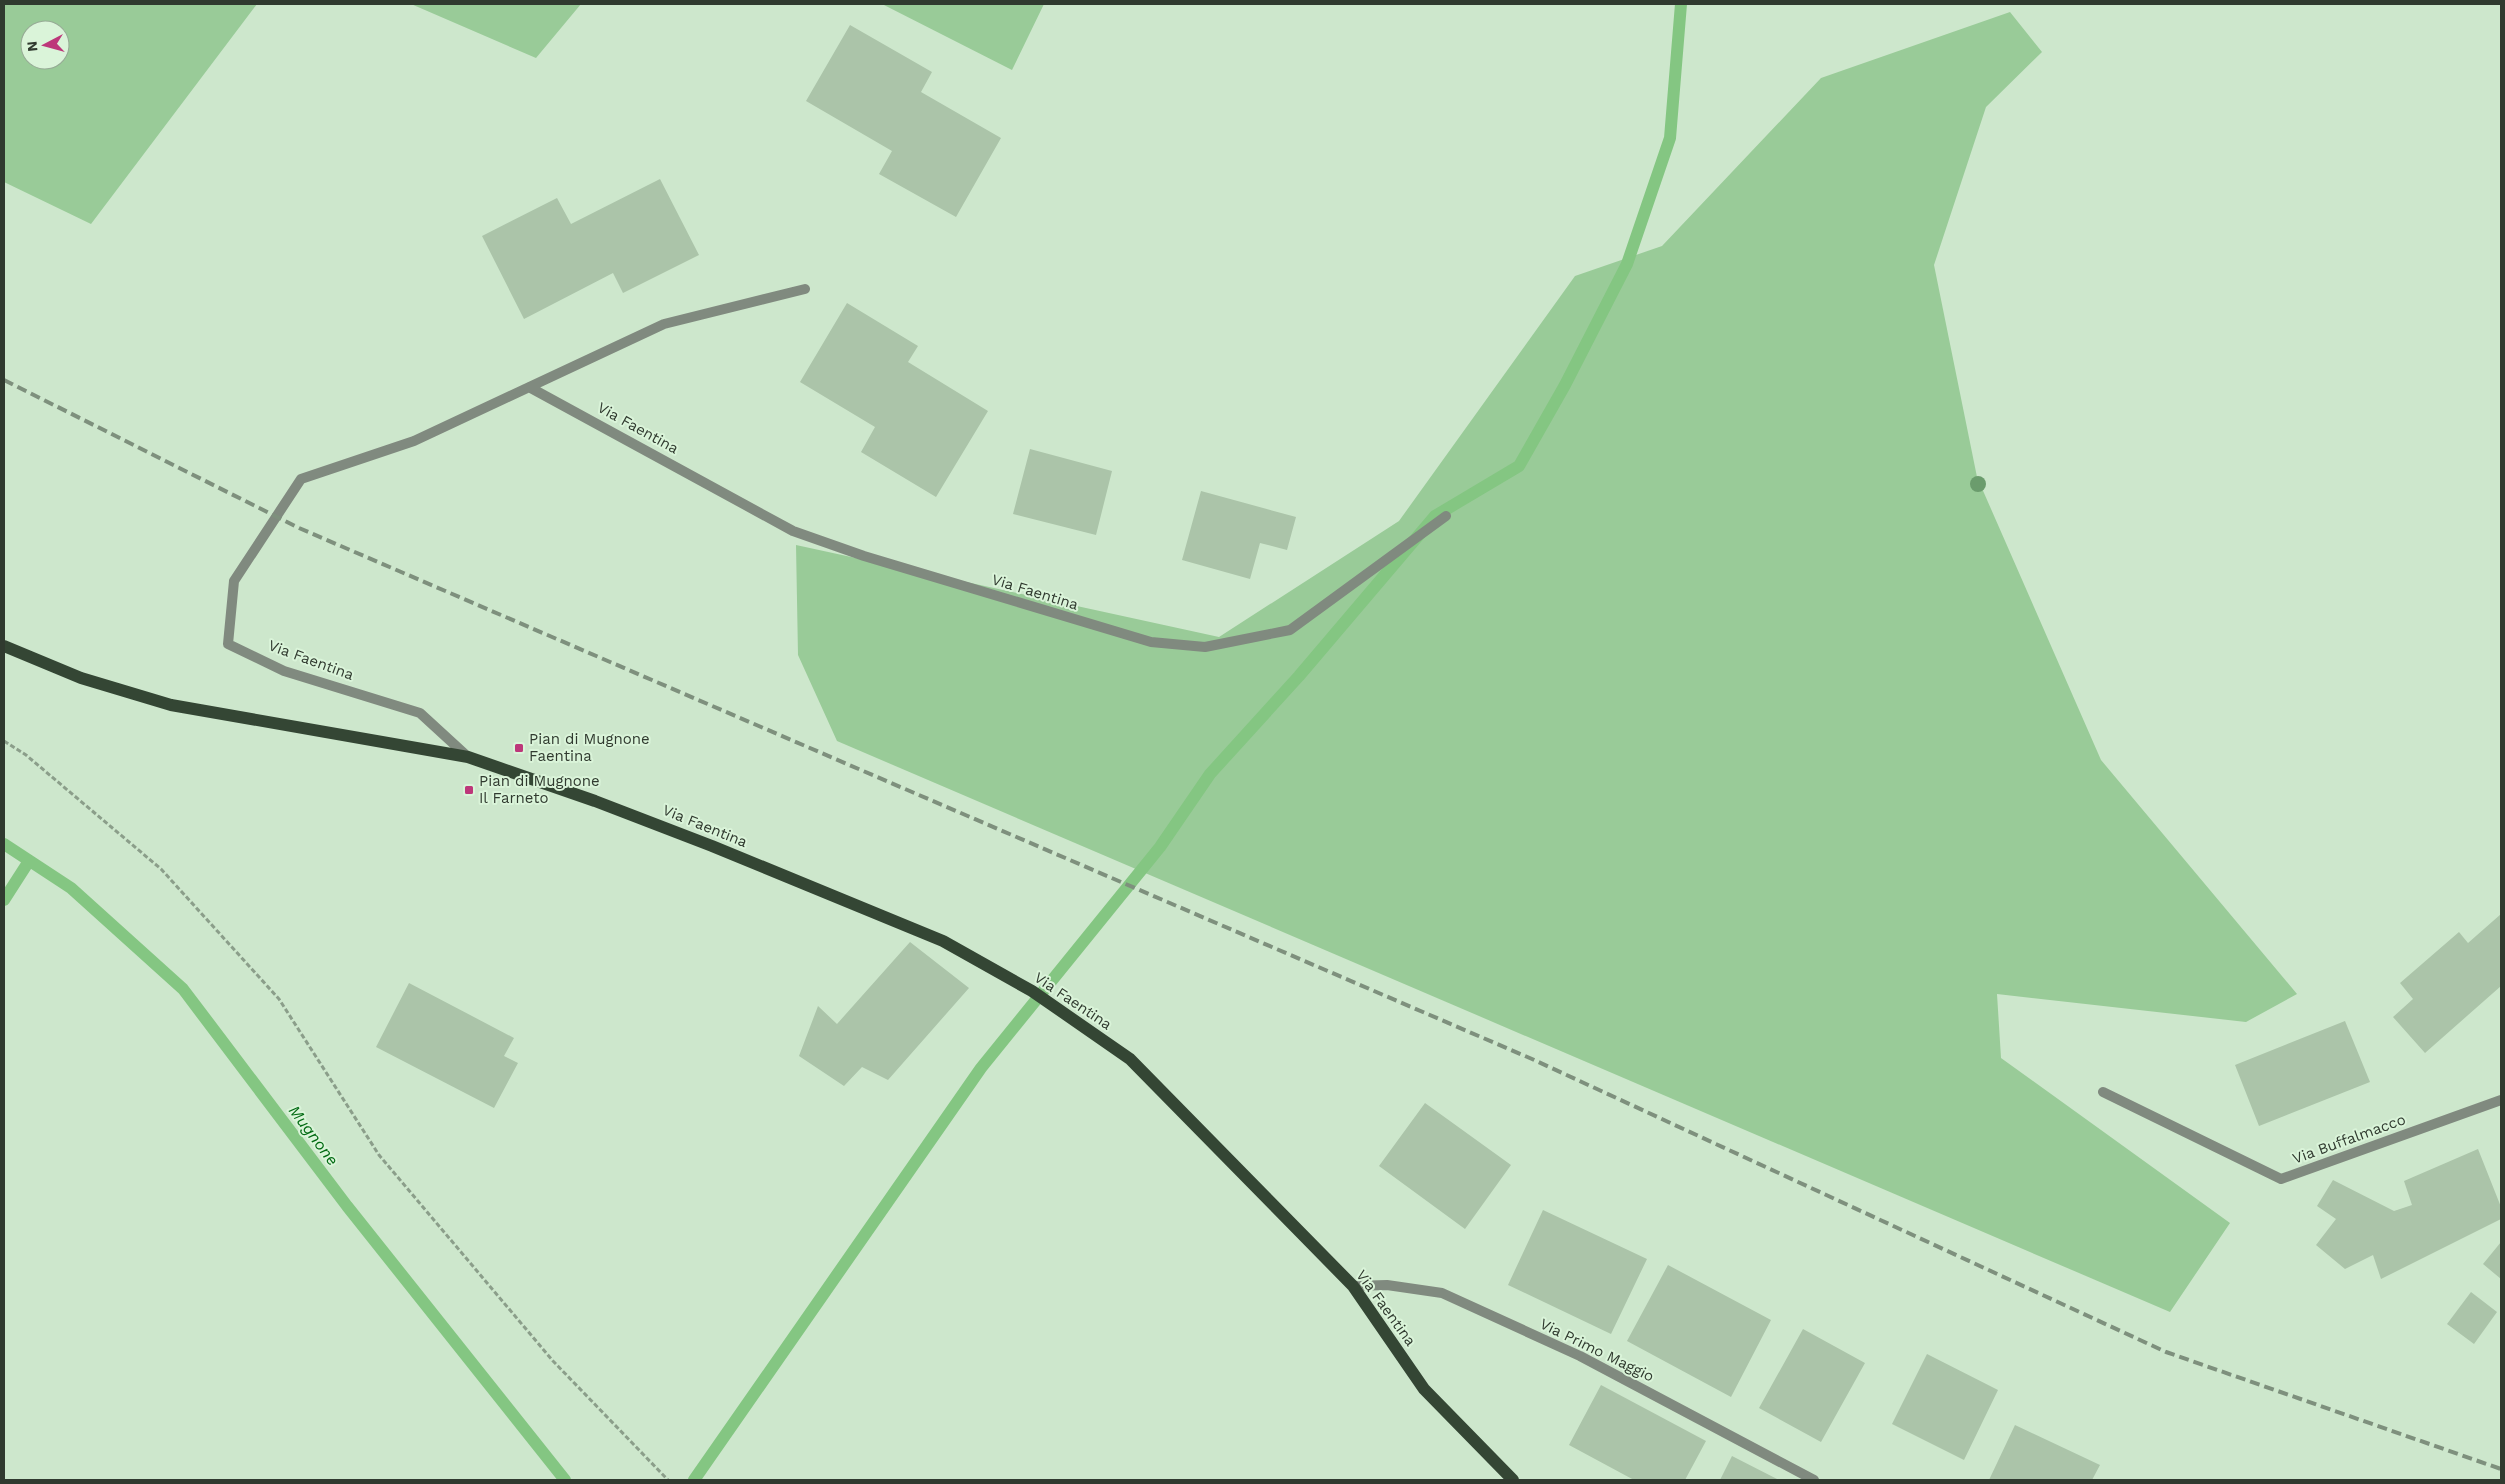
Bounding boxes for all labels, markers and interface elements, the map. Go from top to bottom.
north arrow [20,20,70,70]
text: N [24,40,41,52]
street label: Via Faentina [594,398,682,458]
street label: Via Faentina [989,570,1081,614]
street label: Via Faentina [266,636,357,684]
place label: Pian di Mugnone Faentina [529,730,650,765]
marker: Pian di Mugnone Faentina [513,742,525,754]
place label: Pian di Mugnone Il Farneto [479,772,600,807]
marker: Pian di Mugnone Il Farneto [463,784,475,796]
street label: Via Faentina [660,801,750,851]
street label: Via Faentina [1031,968,1116,1034]
water label: Mugnone [285,1101,342,1169]
street label: Via Buffalmacco [2290,1110,2408,1168]
street label: Via Faentina [1352,1266,1420,1350]
street label: Via Primo Maggio [1537,1315,1657,1385]

